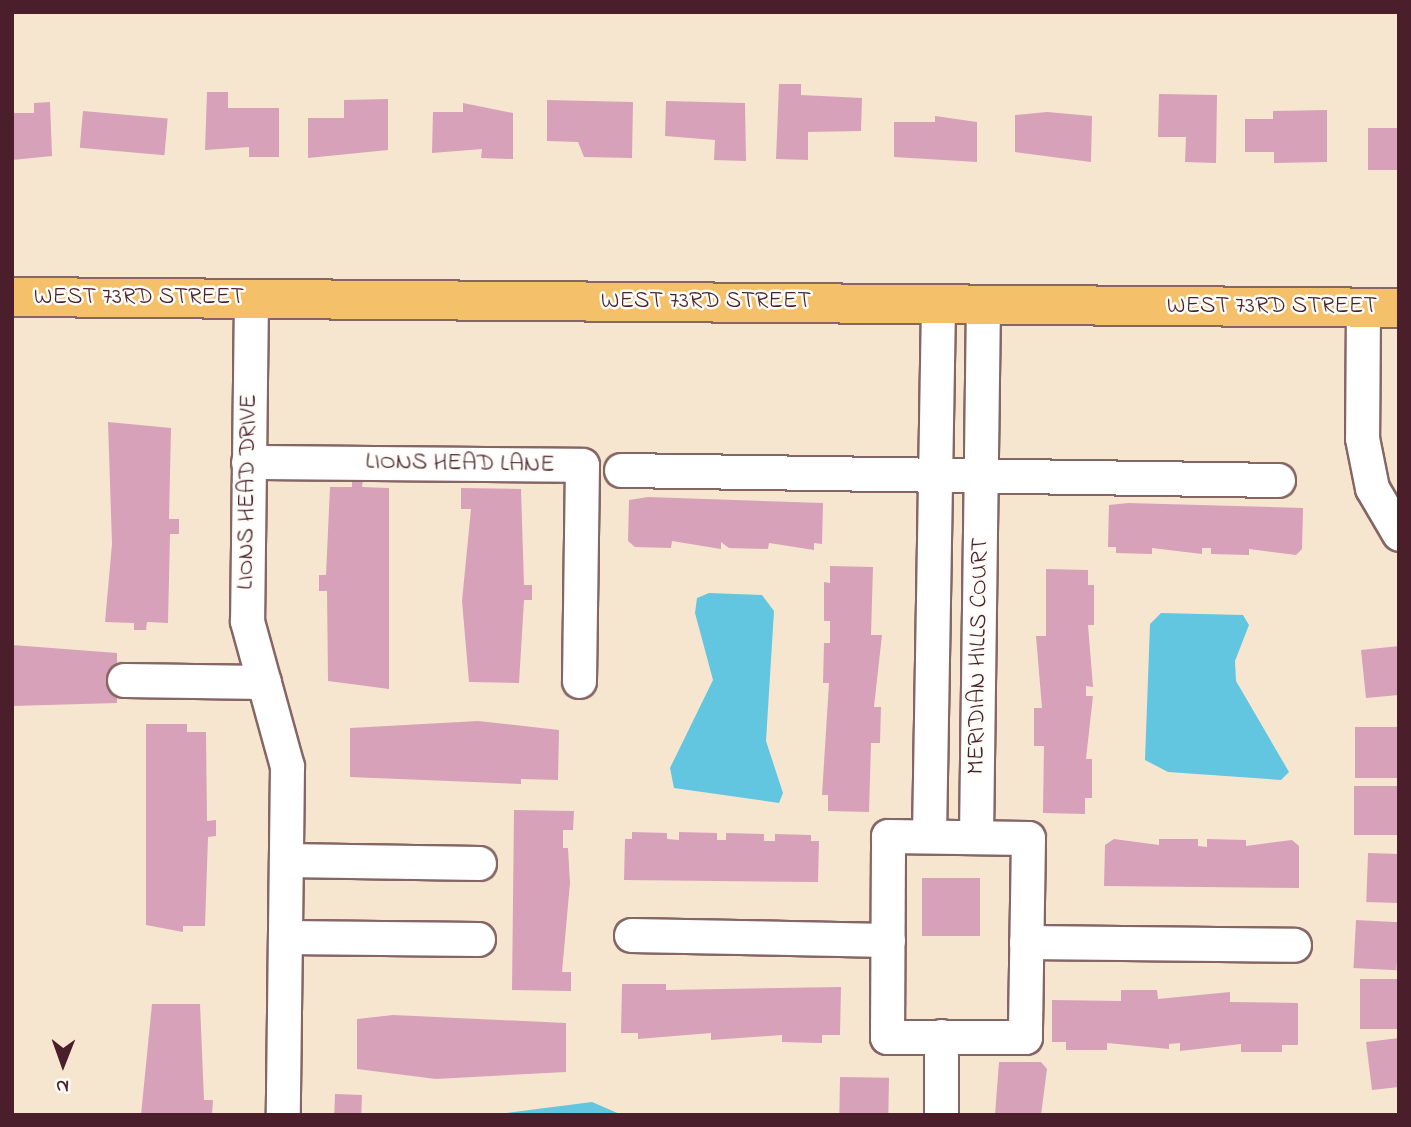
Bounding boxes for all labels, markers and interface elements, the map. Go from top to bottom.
street label: WEST 73RD STREET [34,284,244,312]
street label: WEST 73RD STREET [601,288,811,316]
street label: WEST 73RD STREET [1167,293,1377,321]
street label: LIONS HEAD DRIVE [232,394,264,590]
street label: LIONS HEAD LANE [365,448,555,480]
street label: MERIDIAN HILLS COURT [963,537,995,775]
north arrow [28,1029,98,1099]
text: N [56,1072,69,1099]

